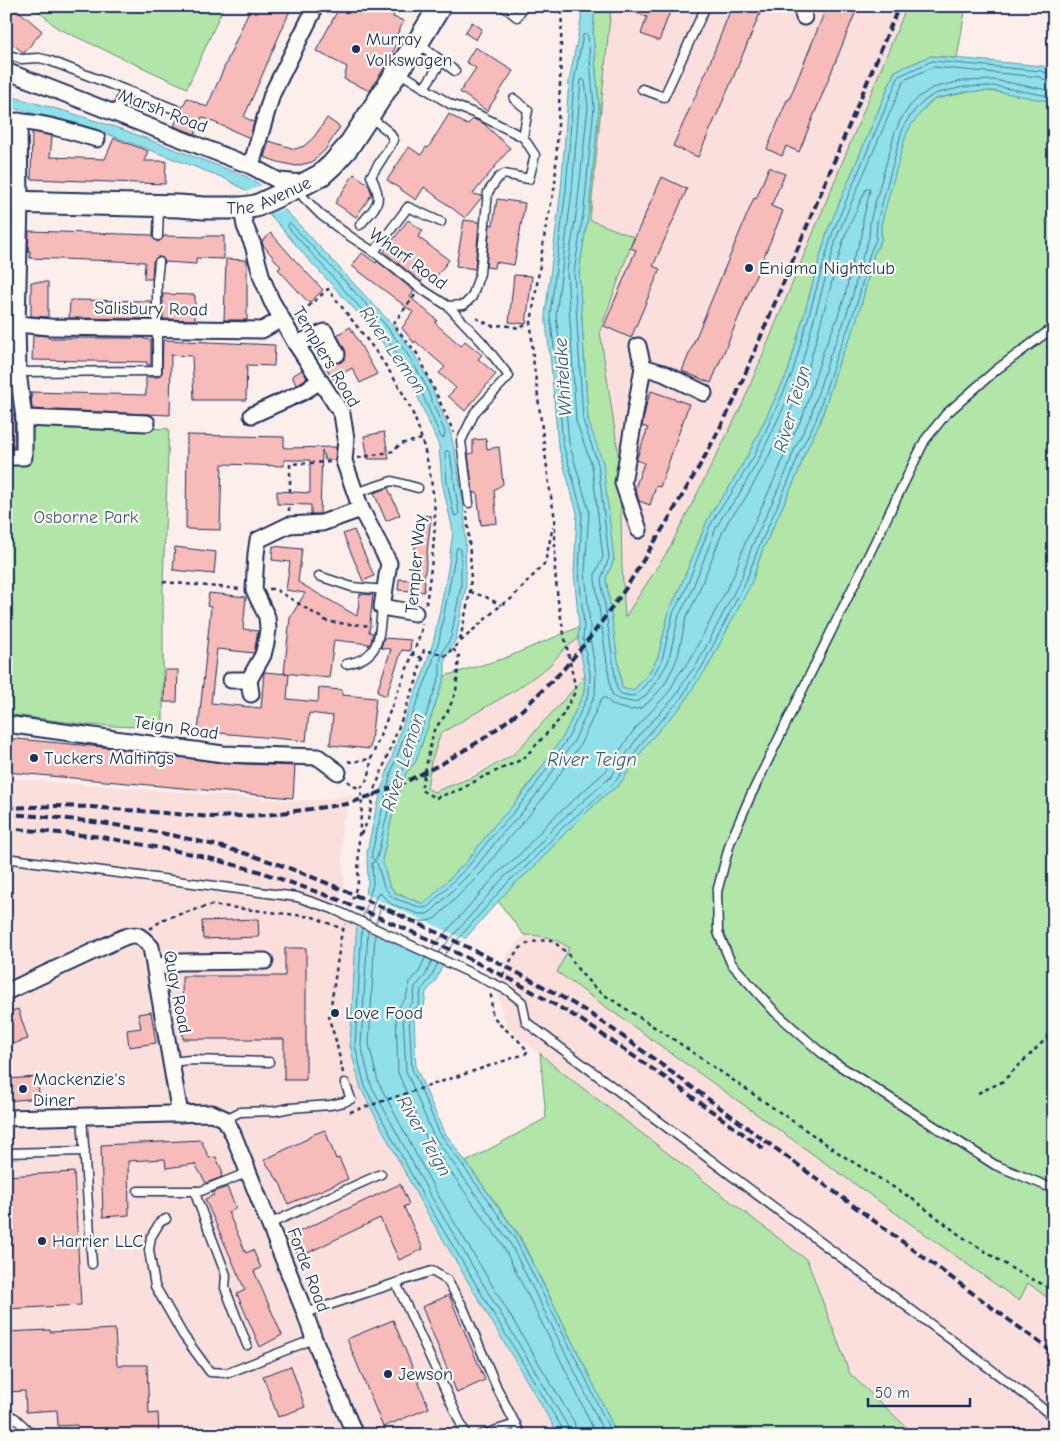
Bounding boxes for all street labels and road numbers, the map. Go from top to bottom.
street label: Marsh Road [116,84,210,138]
street label: The Avenue [226,172,314,219]
street label: Wharf Road [365,224,451,294]
street label: Salisbury Road [94,298,208,320]
street label: Templers Road [288,303,364,411]
street label: Templer Way [401,513,431,614]
street label: Teign Road [132,712,220,744]
street label: Quay Road [159,949,195,1035]
street label: Forde Road [282,1225,334,1315]

